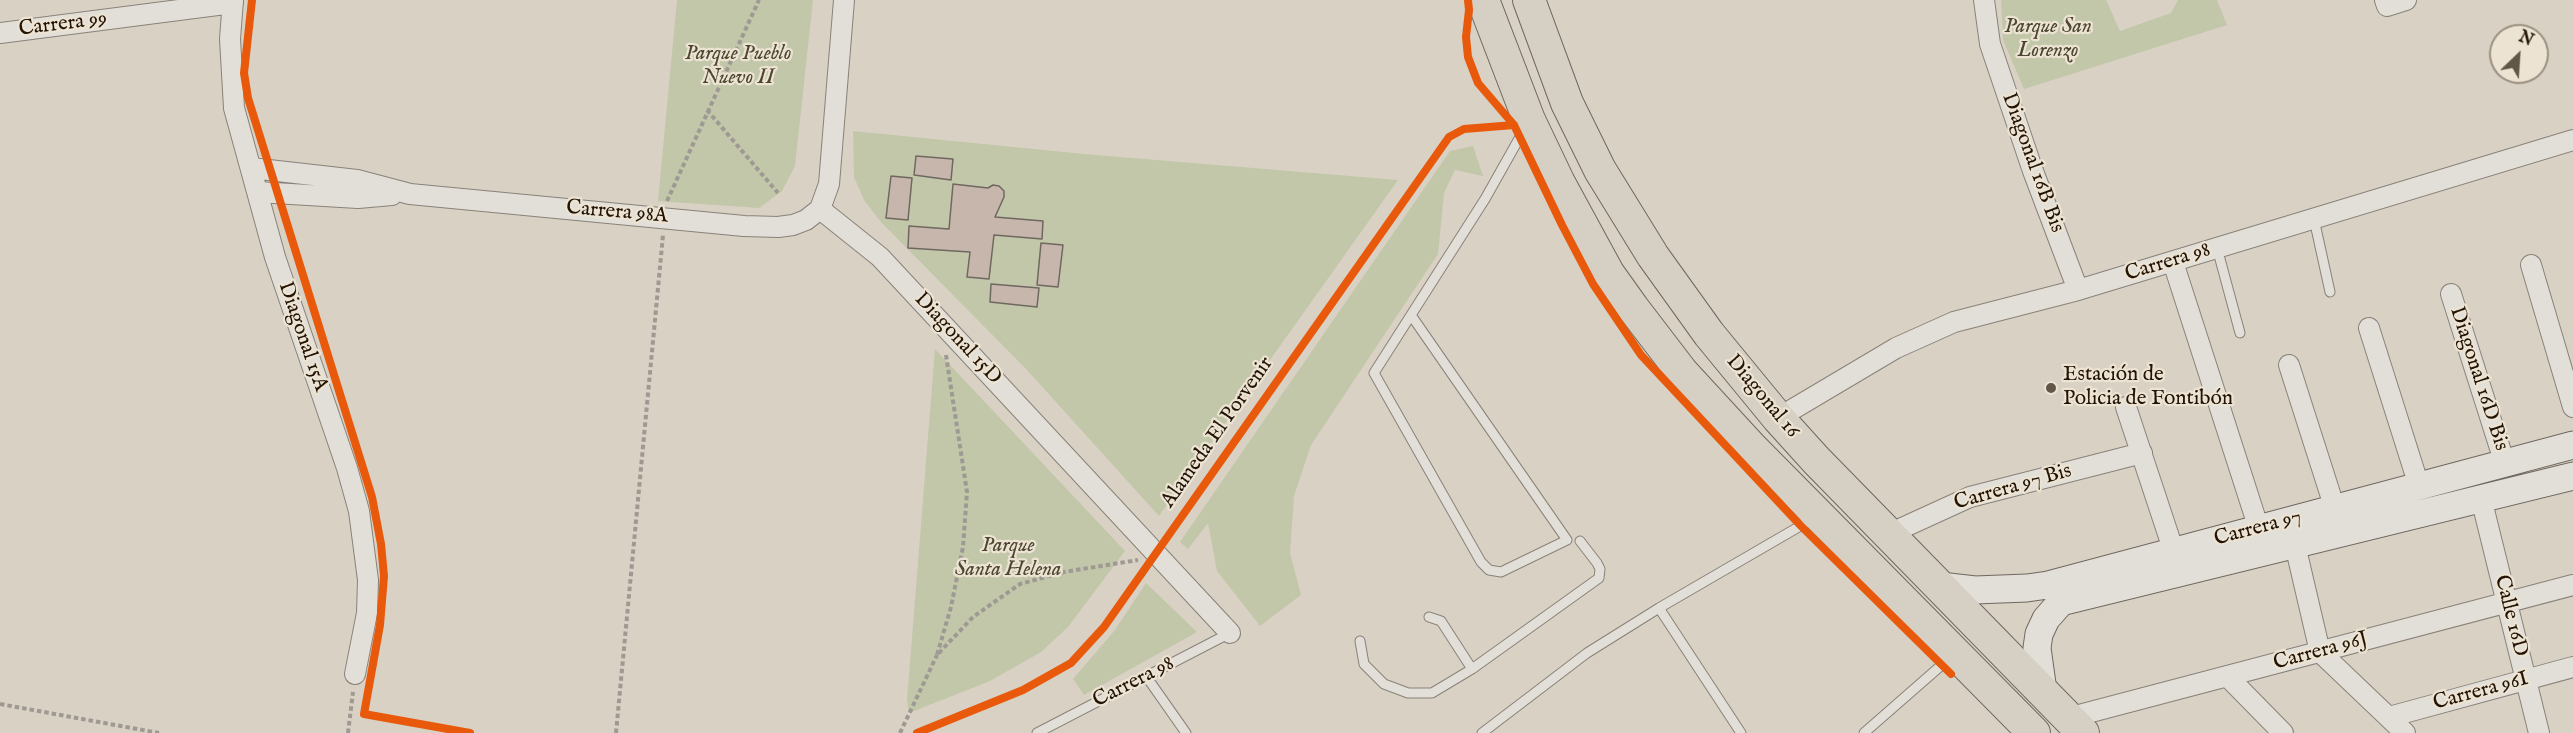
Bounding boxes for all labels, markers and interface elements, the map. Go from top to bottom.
street label: Carrera 99 [17,7,109,43]
park label: Parque San Lorenzo [2004,15,2092,65]
north arrow [2489,24,2549,84]
text: N [2515,28,2536,51]
park label: Parque Pueblo Nuevo II [685,42,791,92]
street label: Diagonal 16B Bis [1995,90,2069,236]
street label: Carrera 98A [565,196,669,230]
street label: Carrera 98 [2122,238,2214,288]
street label: Diagonal 15A [271,279,333,395]
street label: Diagonal 15D [908,288,1006,390]
street label: Diagonal 16D Bis [2443,304,2513,454]
street label: Diagonal 16 [1720,350,1804,444]
street label: Alameda El Porvenir [1156,353,1280,513]
place label: Estación de Policia de Fontibón [2063,363,2233,413]
marker: Estación de Policia de Fontibón [2044,381,2058,395]
street label: Carrera 97 Bis [1951,459,2075,517]
street label: Carrera 97 [2212,505,2304,553]
park label: Parque Santa Helena [955,534,1061,584]
street label: Calle 16D [2488,573,2532,659]
street label: Carrera 96J [2271,627,2371,677]
street label: Carrera 98 [1089,652,1179,714]
street label: Carrera 96I [2431,667,2531,717]

